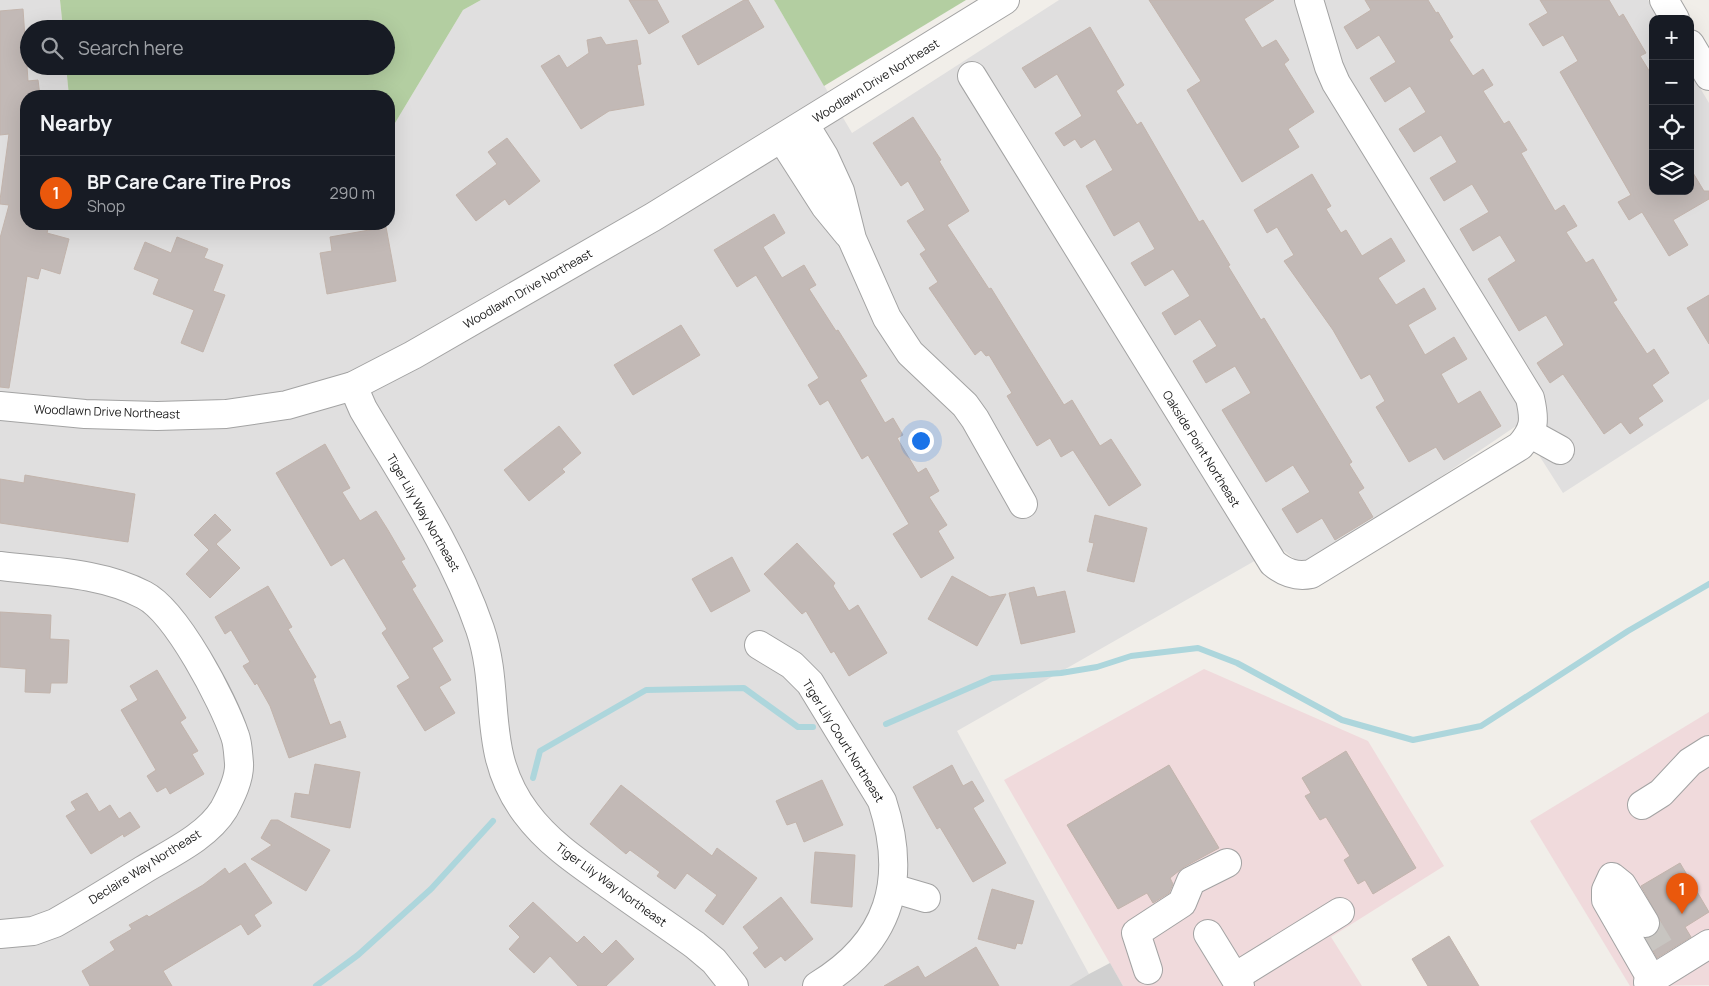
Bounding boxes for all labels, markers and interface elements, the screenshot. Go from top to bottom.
map controls [1649,15,1694,195]
button: + [1649,15,1694,60]
search box [20,20,395,75]
icon: search [38,34,66,62]
street label: Woodlawn Drive Northeast [809,34,943,127]
text: Search here [78,35,184,61]
button: − [1649,60,1694,105]
button: locate [1649,105,1694,150]
text: Nearby [40,109,112,137]
button: layers [1649,150,1694,195]
text: BP Care Care Tire Pros [87,169,291,195]
text: 1 [52,182,60,204]
text: 290 m [329,182,375,204]
text: Shop [87,195,125,217]
street label: Woodlawn Drive Northeast [460,244,596,333]
street label: Oakside Point Northeast [1159,387,1244,510]
street label: Woodlawn Drive Northeast [34,400,181,423]
your location [908,428,934,454]
street label: Tiger Lily Way Northeast [383,451,464,575]
street label: Tiger Lily Court Northeast [799,676,888,806]
street label: Declaire Way Northeast [85,825,204,908]
street label: Tiger Lily Way Northeast [552,839,670,931]
pin: 1 [1666,873,1698,914]

